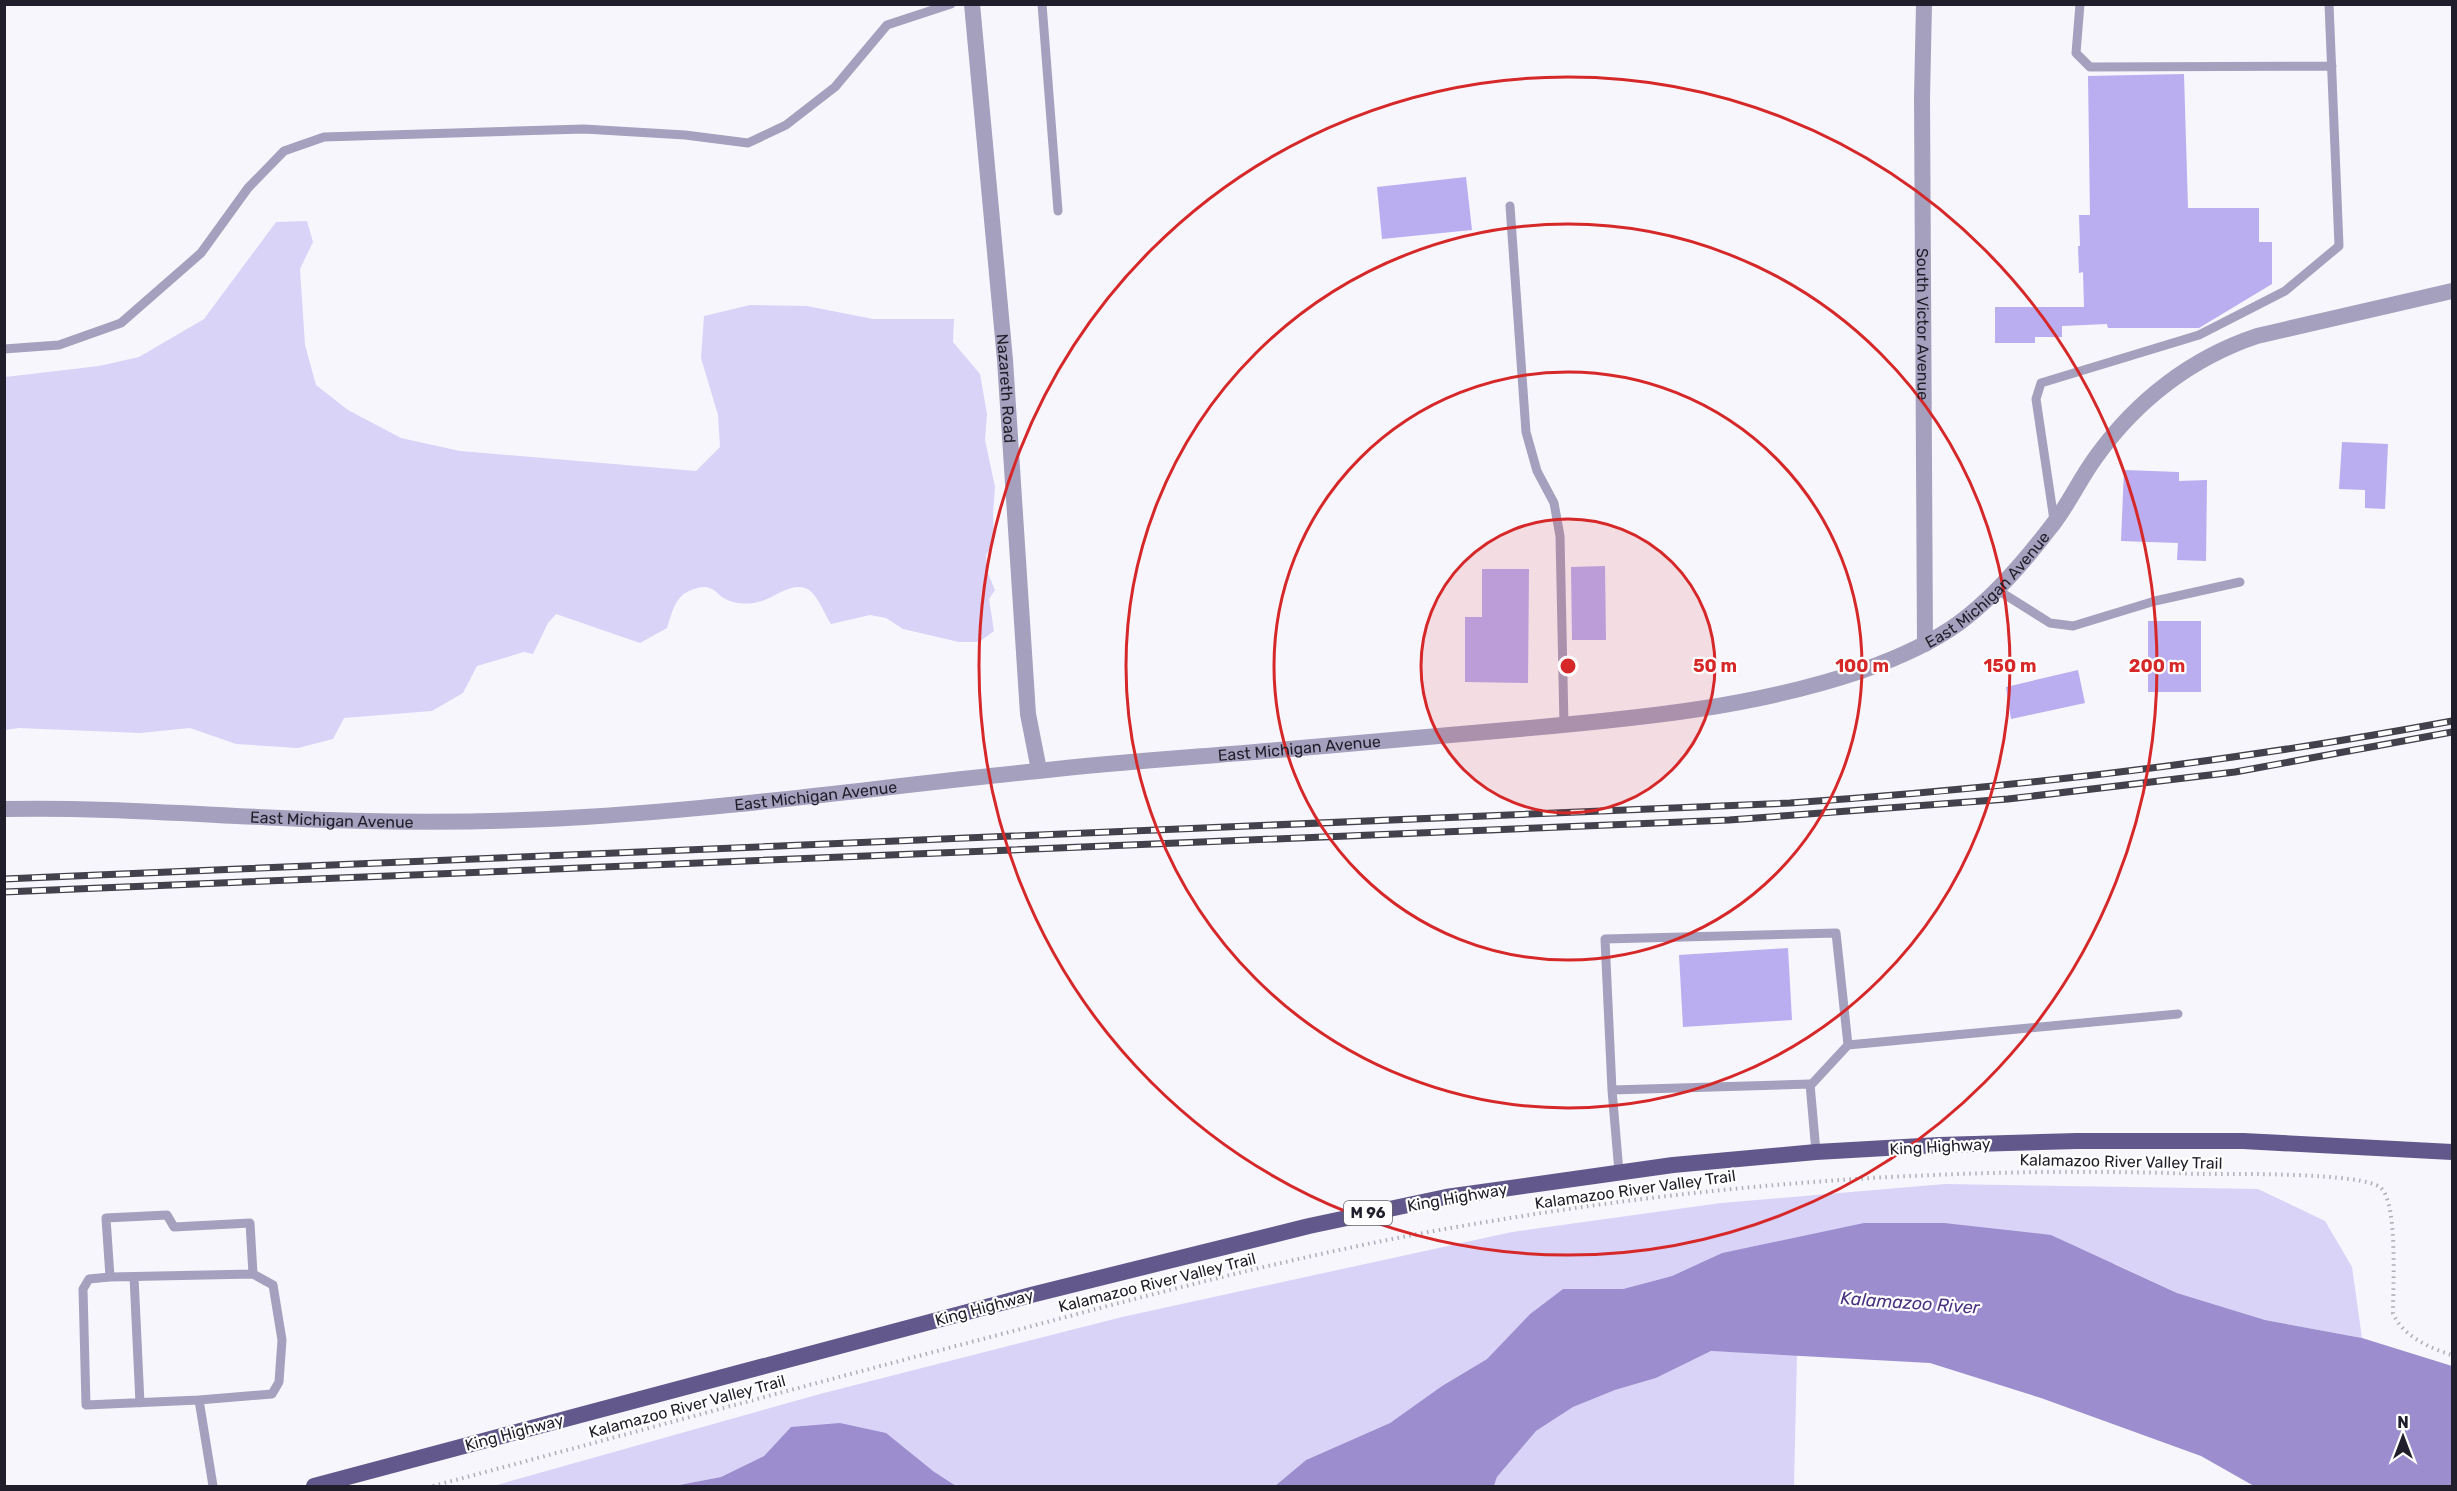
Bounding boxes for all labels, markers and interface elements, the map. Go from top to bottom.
street label: South Victor Avenue [1913,248,1933,400]
street label: Nazareth Road [993,333,1019,444]
street label: East Michigan Avenue [1922,528,2054,652]
text: 50 m [1693,655,1737,677]
text: 100 m [1835,655,1889,677]
text: 150 m [1983,655,2037,677]
text: 200 m [2129,655,2185,677]
centre of rings [1558,656,1578,676]
street label: East Michigan Avenue [1217,732,1382,765]
street label: East Michigan Avenue [733,777,898,814]
street label: East Michigan Avenue [250,808,414,832]
street label: King Highway [1889,1134,1991,1159]
street label: Kalamazoo River Valley Trail [2019,1150,2223,1173]
street label: Kalamazoo River Valley Trail [1533,1166,1737,1213]
street label: King Highway [1406,1179,1509,1216]
road number: M 96 [1344,1201,1392,1225]
street label: Kalamazoo River Valley Trail [1056,1249,1258,1316]
street label: King Highway [933,1285,1036,1330]
water label: Kalamazoo River [1840,1287,1981,1319]
street label: Kalamazoo River Valley Trail [587,1371,788,1442]
north arrow [2373,1407,2433,1467]
street label: King Highway [463,1410,566,1455]
text: N [2397,1413,2409,1432]

